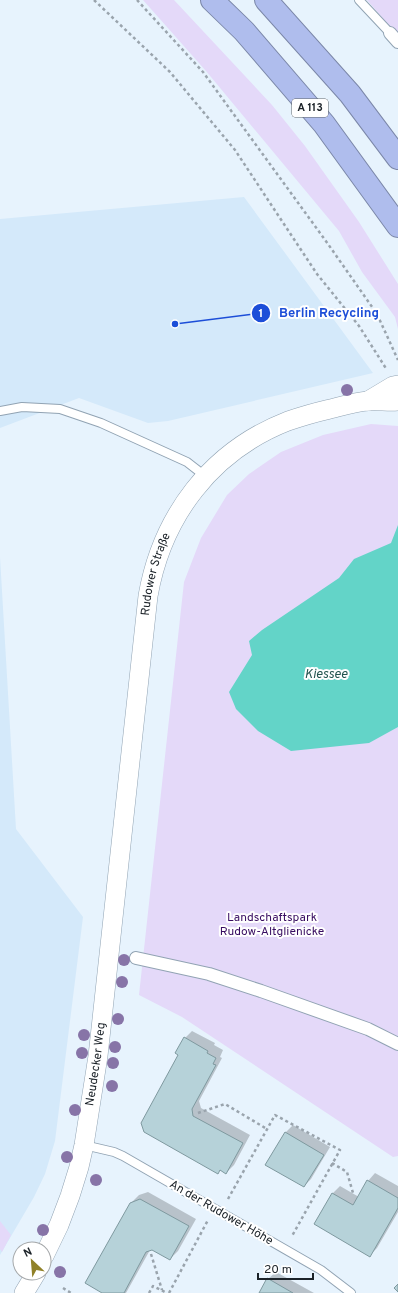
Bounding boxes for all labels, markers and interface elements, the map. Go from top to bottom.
road number: A 113 [292,99,328,117]
callout: Berlin Recycling [251,300,387,325]
text: 1 [259,306,263,322]
text: Berlin Recycling [279,306,379,322]
street label: Rudower Straße [138,530,175,617]
water label: Kiessee [304,667,348,683]
park label: Landschaftspark Rudow-Altglienicke [220,910,324,940]
street label: Neudecker Weg [82,1022,110,1107]
street label: An der Rudower Höhe [166,1177,276,1249]
north arrow [12,1241,52,1281]
text: N [21,1245,35,1261]
scale bar [258,1255,313,1281]
text: 20 m [264,1262,292,1278]

